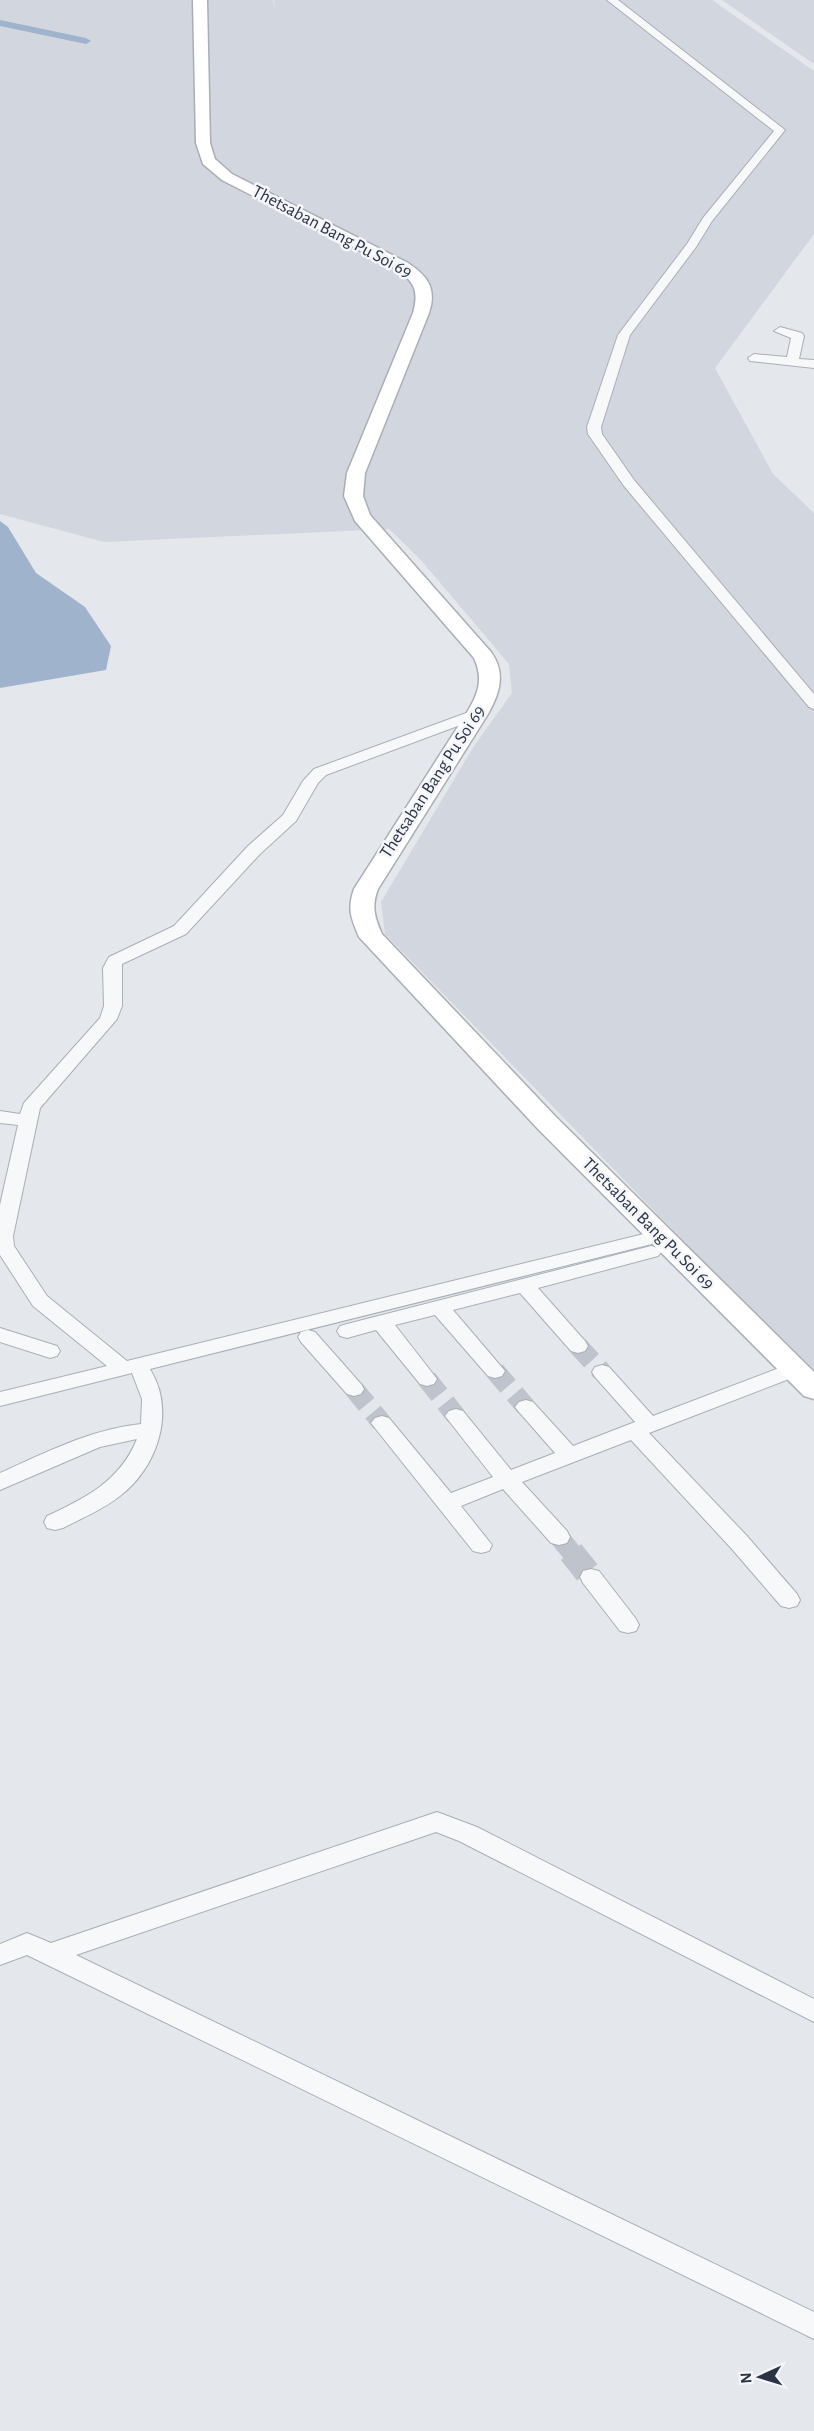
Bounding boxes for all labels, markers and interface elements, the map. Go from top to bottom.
street label: Thetsaban Bang Pu Soi 69 [249,182,415,282]
street label: Thetsaban Bang Pu Soi 69 [377,702,489,862]
street label: Thetsaban Bang Pu Soi 69 [579,1155,717,1293]
north arrow [730,2347,790,2407]
text: N [738,2372,754,2384]

